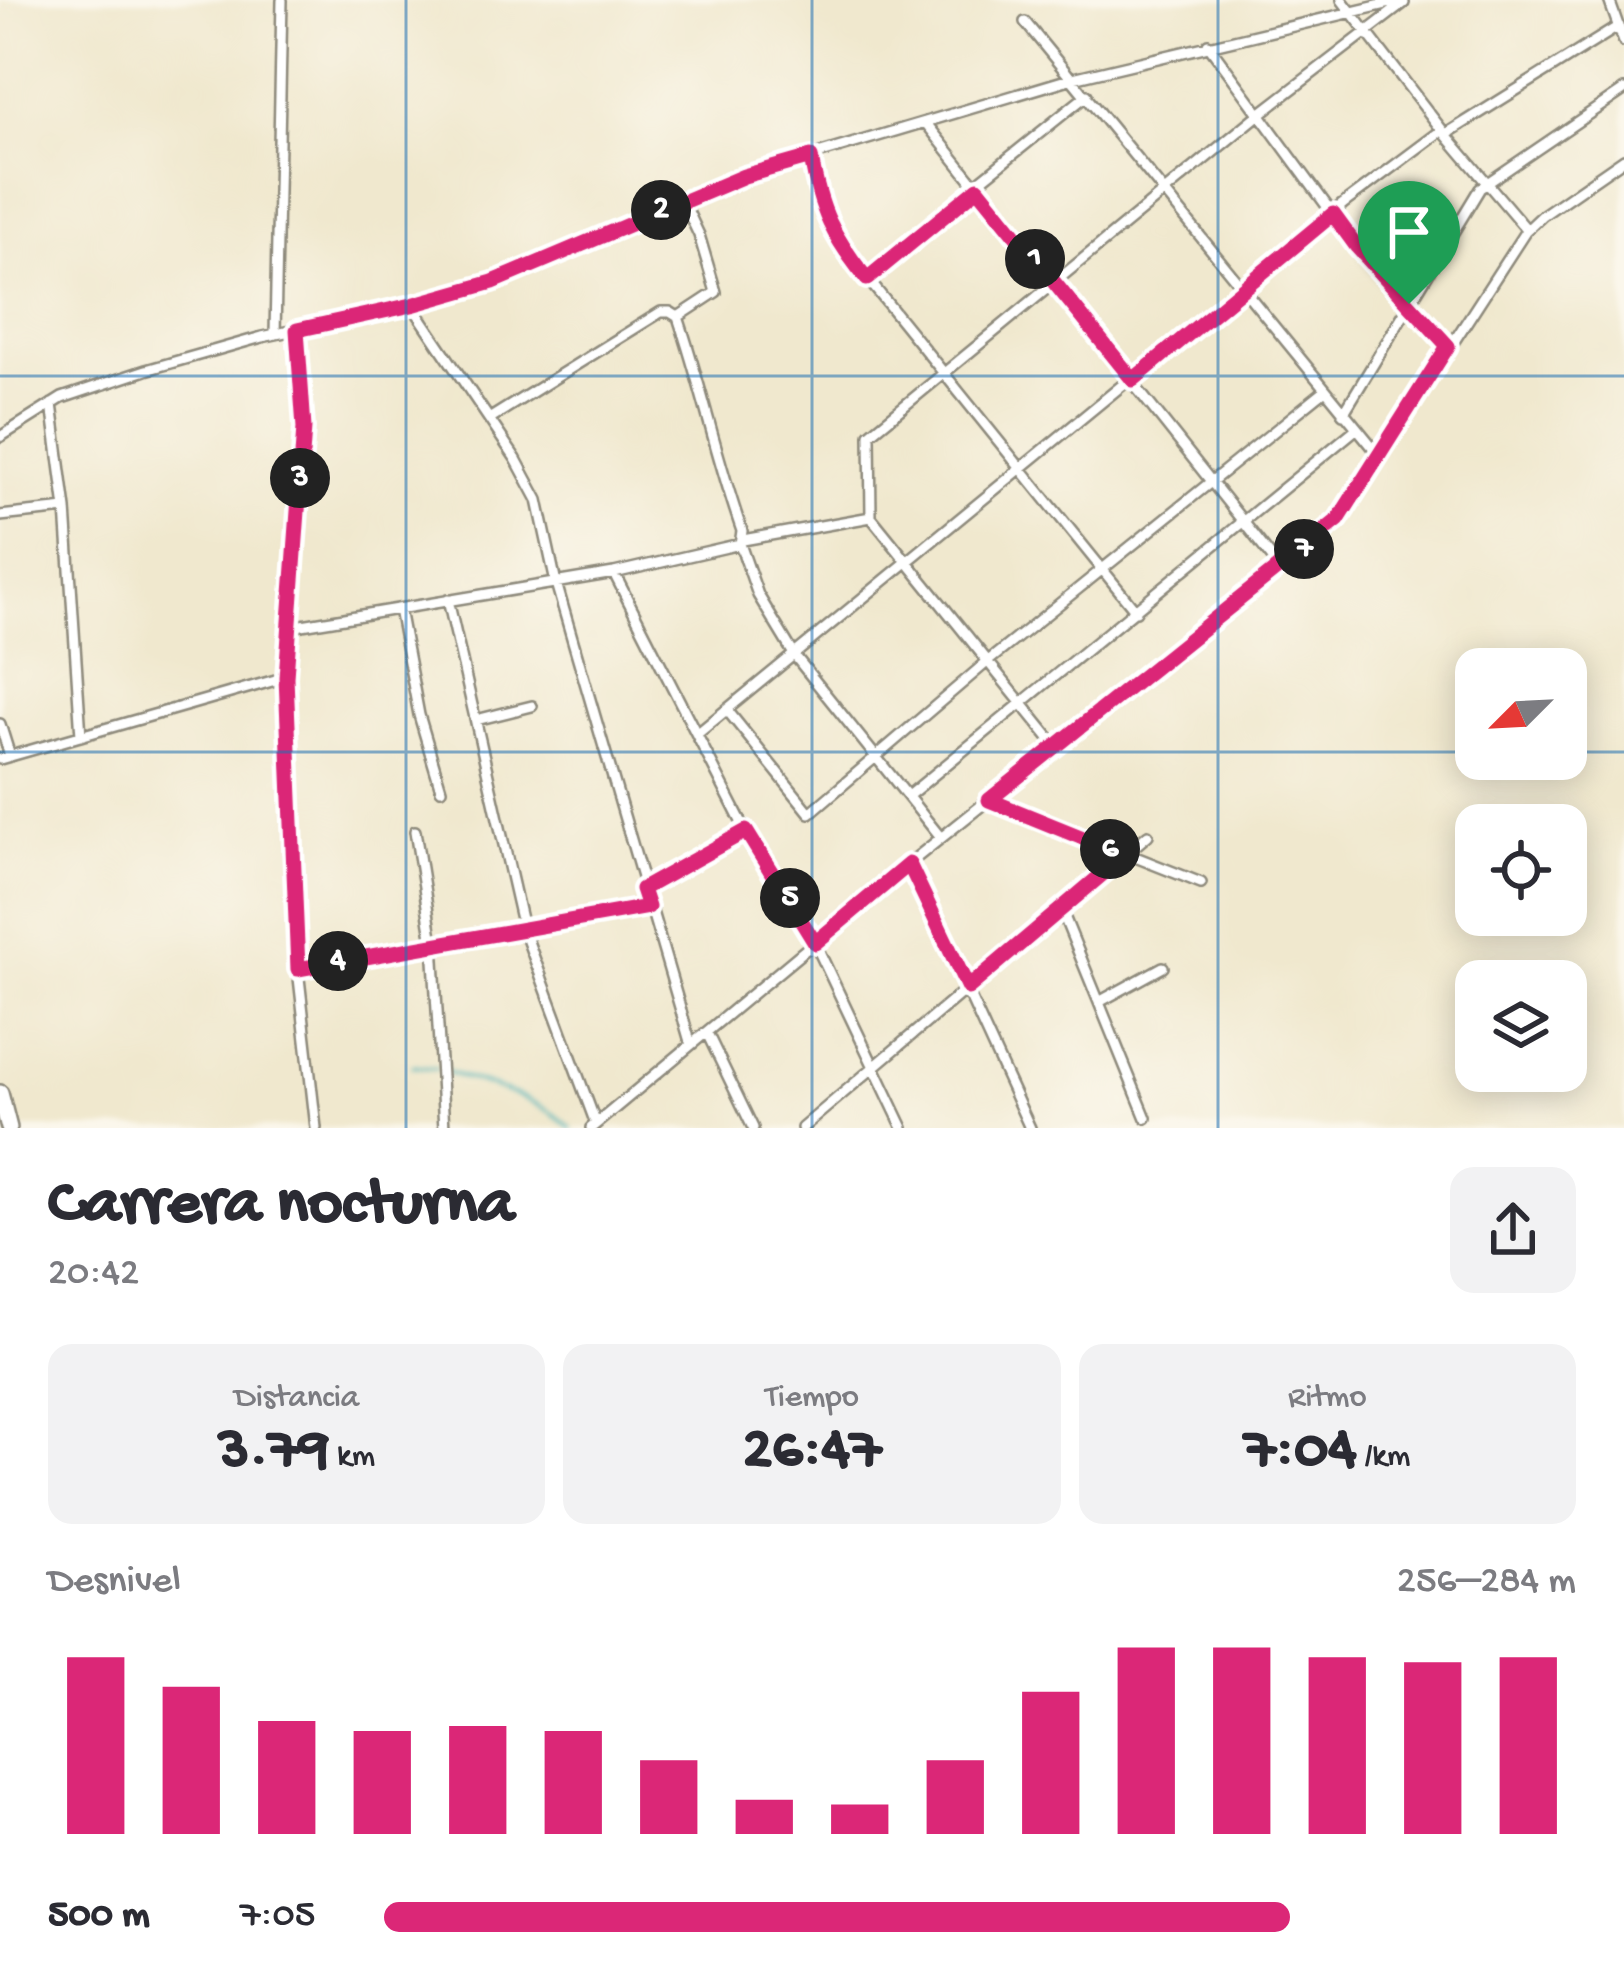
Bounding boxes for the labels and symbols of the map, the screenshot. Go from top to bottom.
pin: 2 [631,180,691,240]
pin [1358,181,1460,304]
pin: 1 [1005,229,1065,289]
pin: 3 [270,448,330,508]
pin: 7 [1274,519,1334,579]
north arrow [1455,648,1587,780]
pin: 6 [1080,819,1140,879]
pin: 5 [760,868,820,928]
pin: 4 [308,931,368,991]

